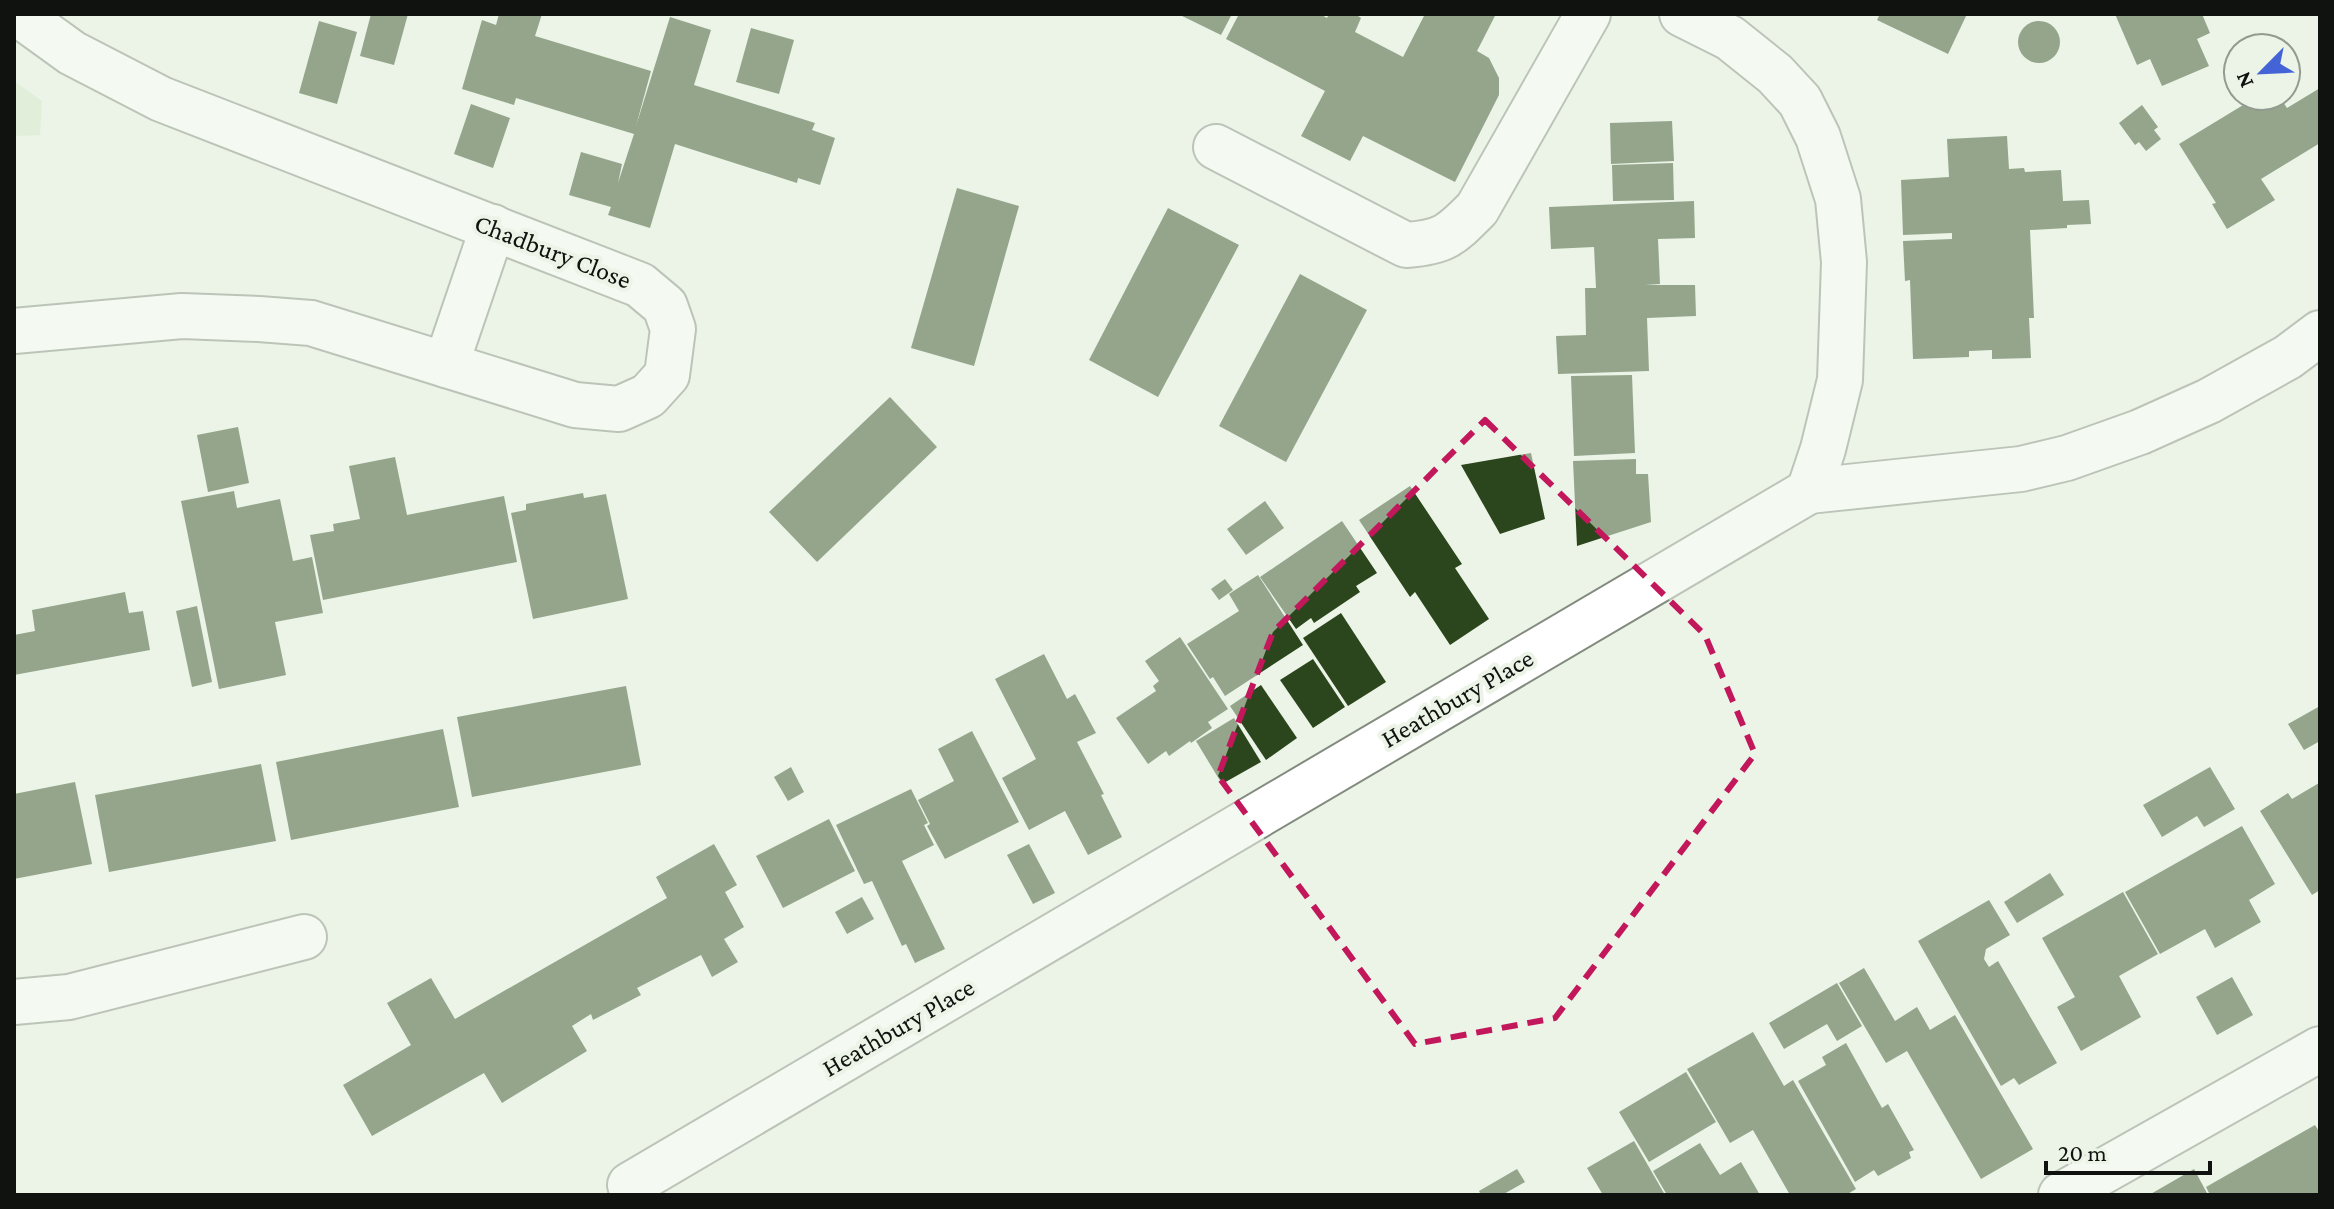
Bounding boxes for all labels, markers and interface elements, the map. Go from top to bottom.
north arrow [2222,32,2302,112]
text: N [2230,68,2259,92]
street label: Chadbury Close [471,208,635,295]
street label: Heathbury Place [1376,643,1538,754]
street label: Heathbury Place [817,972,979,1083]
scale bar [2046,1125,2210,1175]
text: 20 m [2058,1139,2107,1166]

